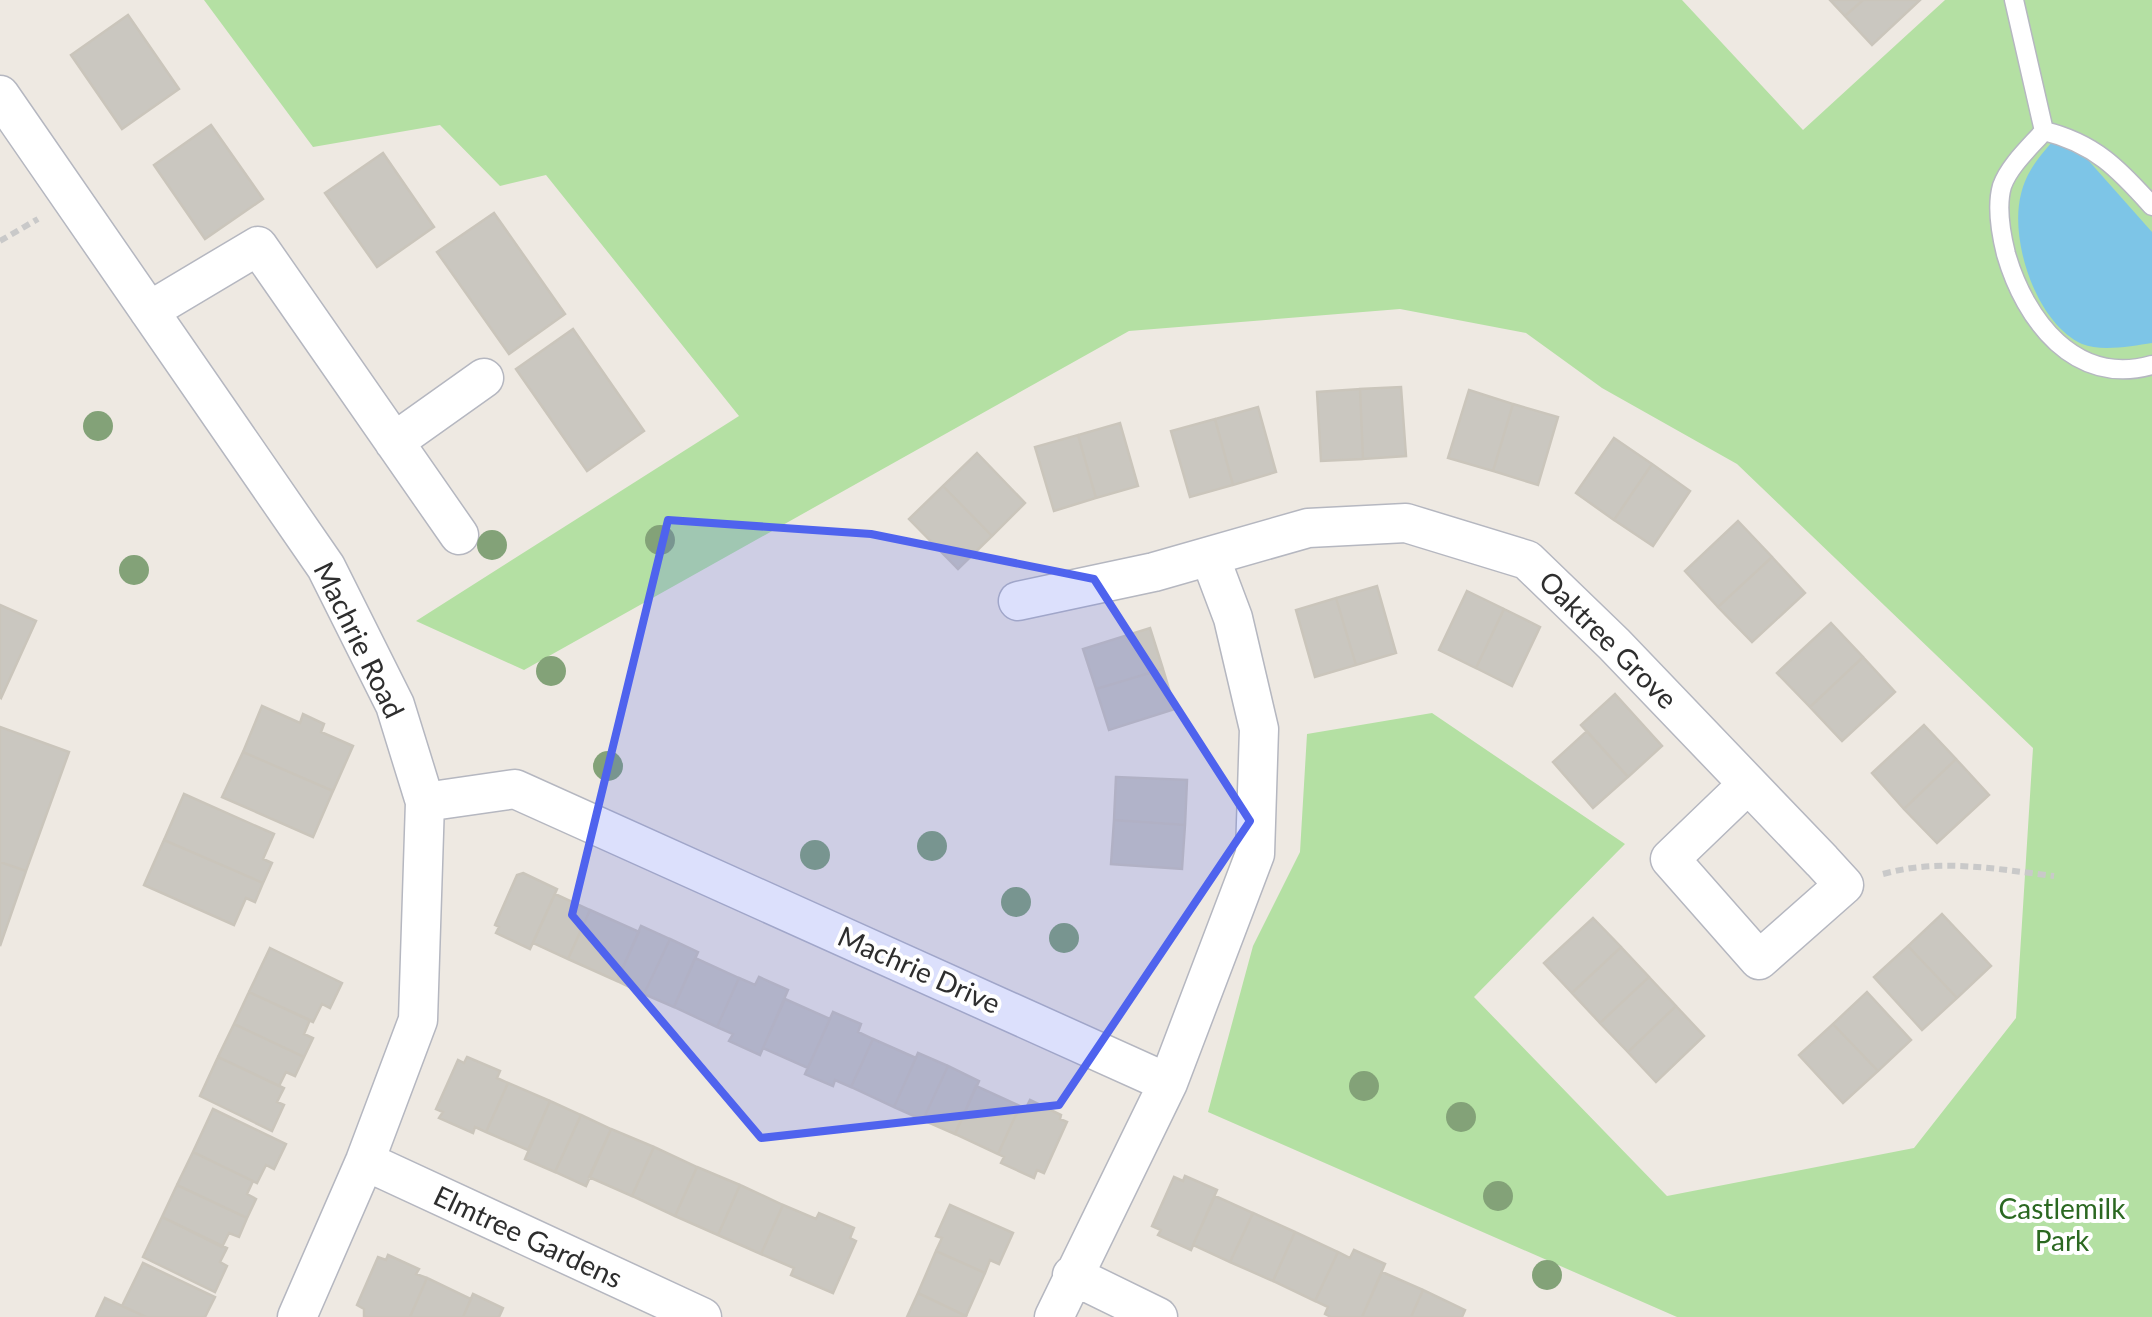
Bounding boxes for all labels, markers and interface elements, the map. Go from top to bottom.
street label: Machrie Road [307,556,412,723]
street label: Oaktree Grove [1533,563,1685,715]
street label: Machrie Drive [833,918,1006,1020]
street label: Elmtree Gardens [429,1178,628,1295]
park label: Castlemilk Park [1999,1191,2126,1257]

